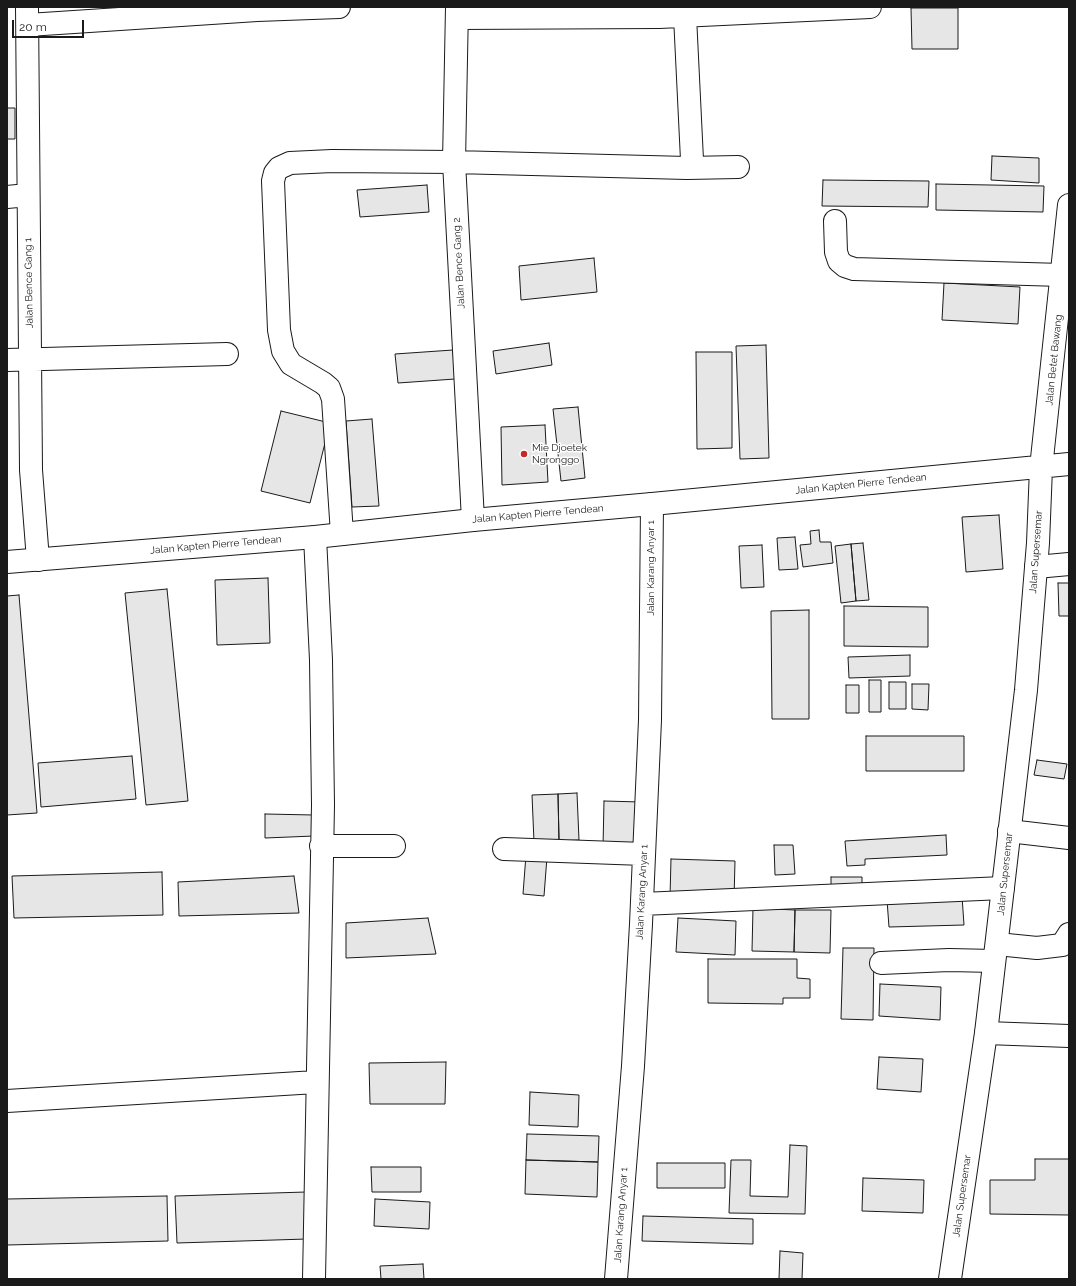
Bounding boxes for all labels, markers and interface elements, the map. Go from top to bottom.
scale bar [14,12,86,38]
text: 20 m [19,20,47,34]
street label: Jalan Bence Gang 2 [451,217,467,309]
street label: Jalan Bence Gang 1 [22,238,36,328]
street label: Jalan Betet Bawang [1043,314,1065,406]
place label: Mie Djoetek Ngronggo [532,442,587,466]
marker: Mie Djoetek Ngronggo [519,449,529,459]
street label: Jalan Kapten Pierre Tendean [795,471,927,497]
street label: Jalan Kapten Pierre Tendean [472,502,604,526]
street label: Jalan Supersemar [1027,510,1045,594]
street label: Jalan Karang Anyar 1 [645,520,657,616]
street label: Jalan Kapten Pierre Tendean [150,533,282,557]
street label: Jalan Supersemar [995,832,1015,916]
street label: Jalan Karang Anyar 1 [634,844,650,940]
street label: Jalan Supersemar [950,1154,974,1238]
street label: Jalan Karang Anyar 1 [612,1167,630,1263]

